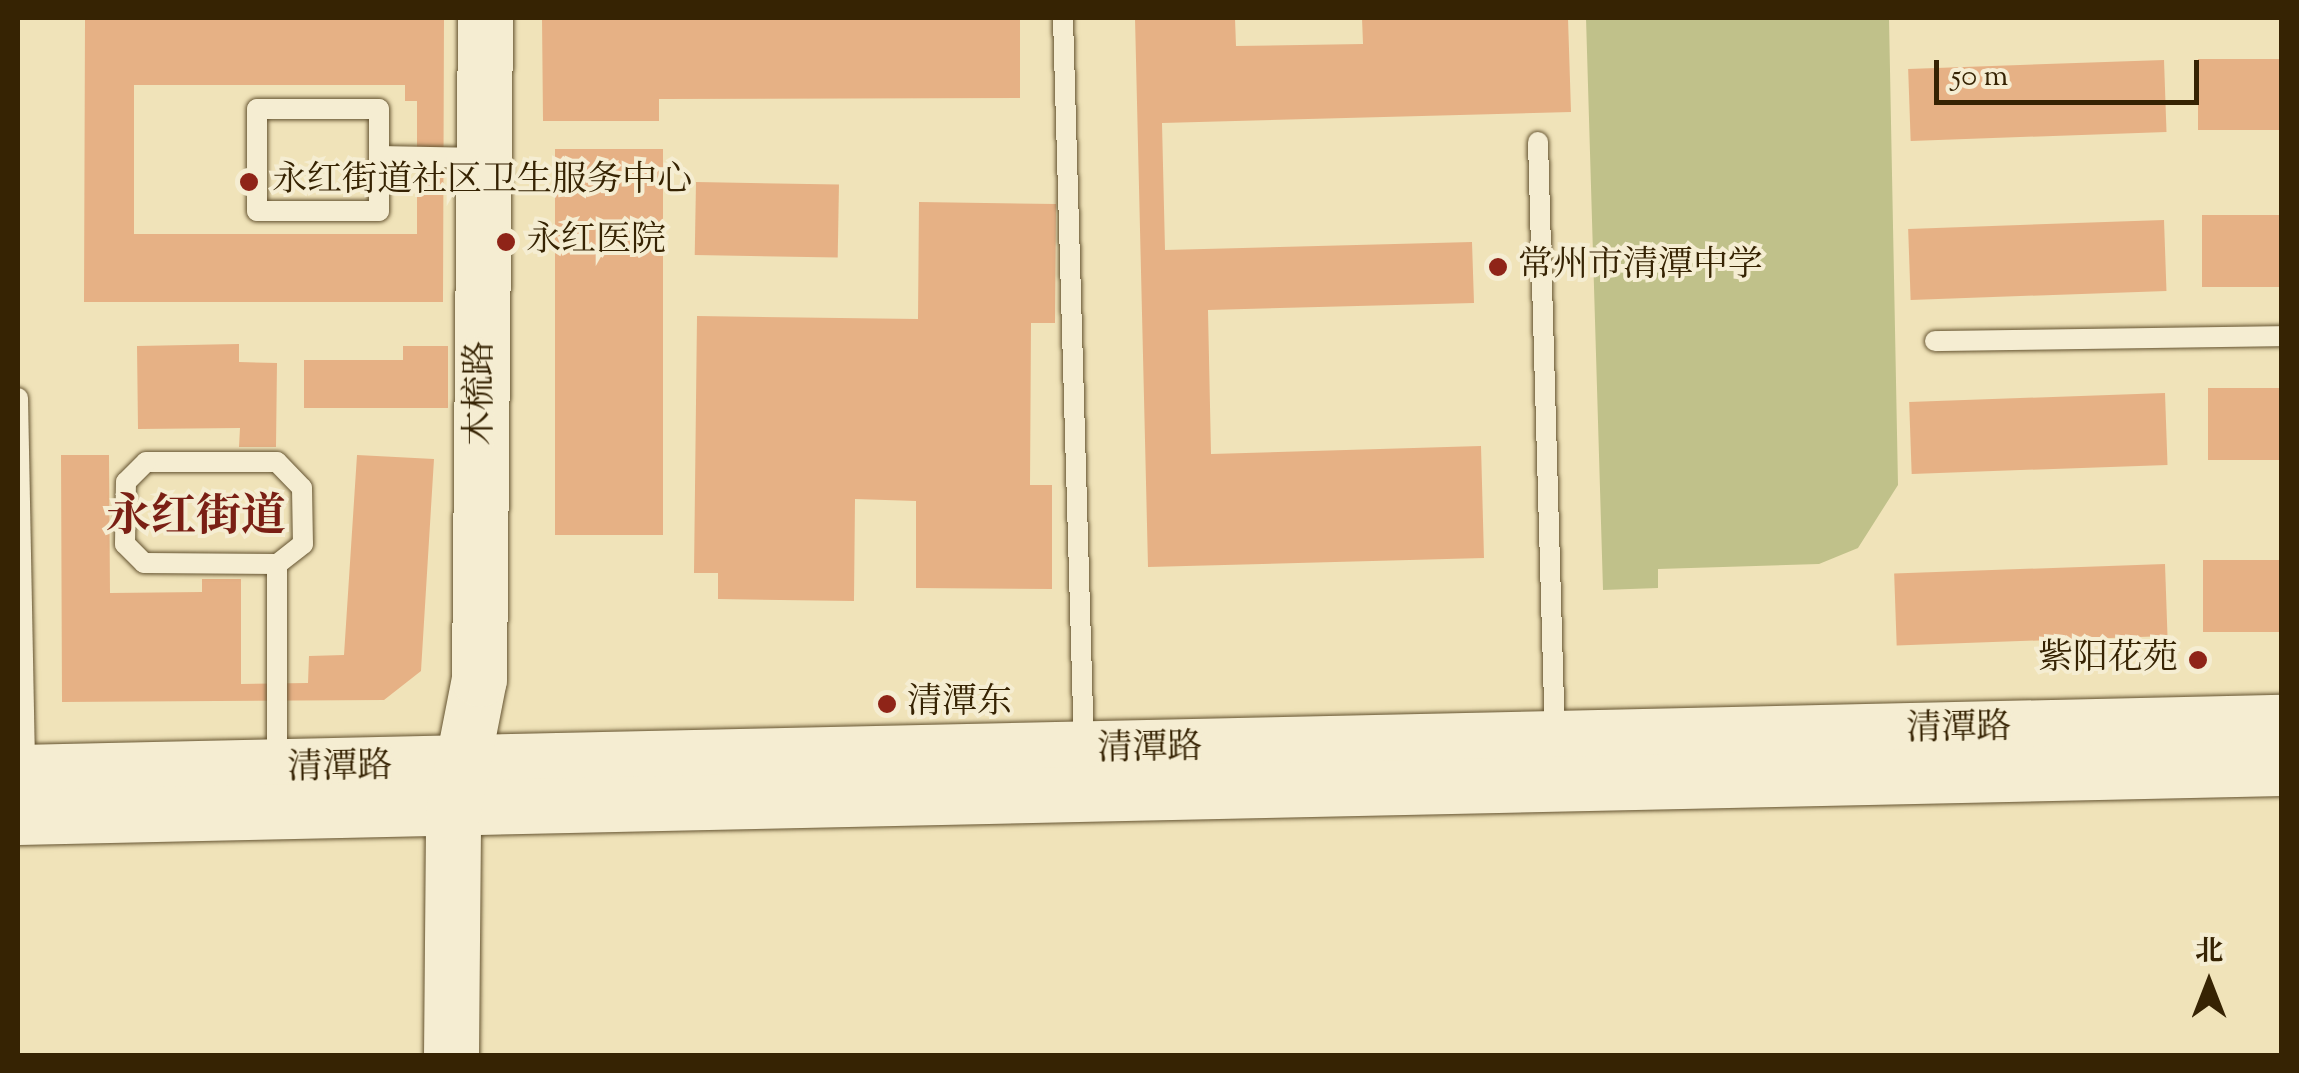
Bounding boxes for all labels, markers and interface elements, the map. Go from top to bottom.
scale bar [1939,40,2204,102]
text: 50 m [1951,56,2008,99]
place label: 永红街道社区卫生服务中心 [272,161,692,203]
marker: 永红街道社区卫生服务中心 [236,169,262,195]
place label: 永红医院 [526,221,666,263]
marker: 永红医院 [495,231,517,253]
place label: 常州市清潭中学 [1518,246,1763,288]
marker: 常州市清潭中学 [1487,256,1509,278]
street label: 木梳路 [461,341,503,445]
district label: 永红街道 [106,493,286,547]
place label: 紫阳花苑 [2038,639,2178,681]
marker: 紫阳花苑 [2187,649,2209,671]
place label: 清潭东 [907,683,1012,725]
marker: 清潭东 [876,693,898,715]
street label: 清潭路 [1906,708,2012,752]
street label: 清潭路 [1097,728,1203,772]
street label: 清潭路 [287,747,393,791]
north arrow [2159,933,2259,1033]
text: 北 [2195,933,2223,973]

